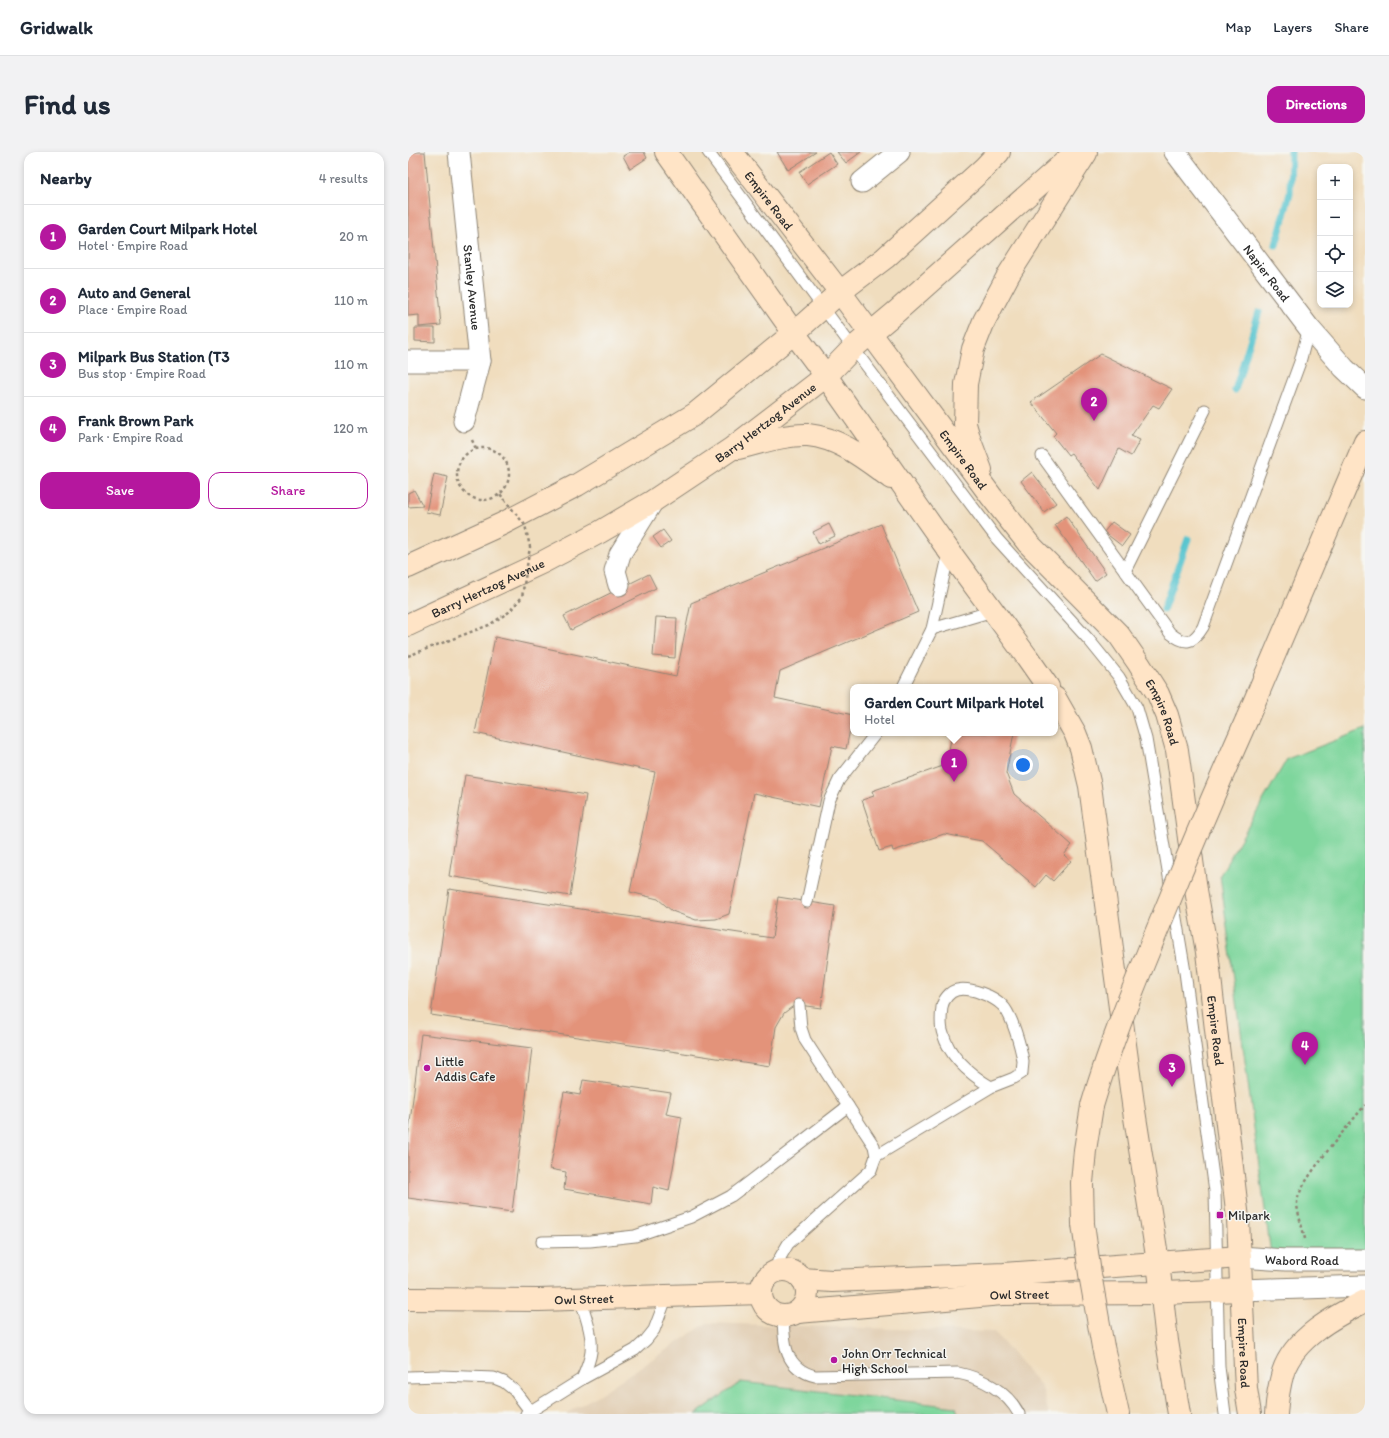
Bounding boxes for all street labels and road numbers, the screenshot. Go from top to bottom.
street label: Empire Road [742,168,797,233]
street label: Napier Road [1241,241,1294,304]
street label: Stanley Avenue [461,244,484,331]
street label: Barry Hertzog Avenue [712,379,819,465]
street label: Empire Road [937,426,991,492]
street label: Barry Hertzog Avenue [429,555,547,621]
street label: Empire Road [1143,676,1183,747]
street label: Empire Road [1205,994,1228,1066]
street label: Wabord Road [1264,1251,1339,1268]
street label: Owl Street [989,1286,1049,1303]
street label: Owl Street [554,1290,614,1307]
street label: Empire Road [1235,1317,1253,1389]

